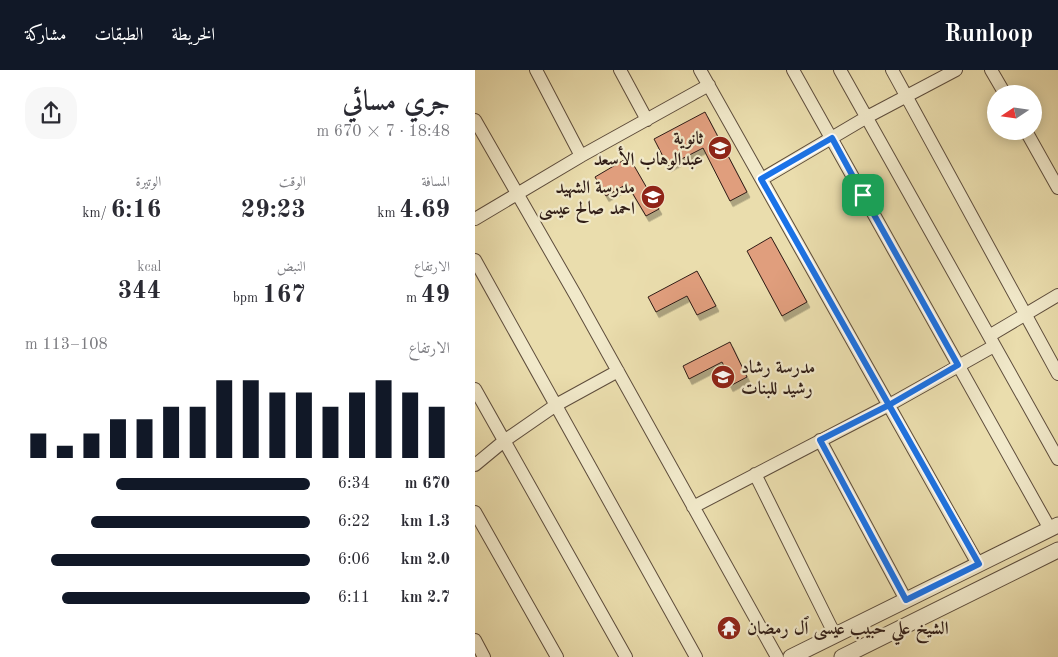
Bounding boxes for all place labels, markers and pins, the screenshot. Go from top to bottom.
place label: ثانوية عبدالوهاب الأسعد [594,130,704,170]
school or university icon: ثانوية عبدالوهاب الأسعد [707,135,733,161]
pin [842,174,884,216]
place label: مدرسة الشهيد احمد صالح عيسى [539,179,635,223]
school or university icon: مدرسة الشهيد احمد صالح عيسى [640,184,666,210]
place label: مدرسة رشاد رشيد للبنات [741,359,815,399]
school or university icon: مدرسة رشاد رشيد للبنات [710,364,736,390]
temple icon: الشيخ علي حبيب عيسى ٱل رمضان [716,615,742,641]
place label: الشيخ علي حبيب عيسى ٱل رمضان [747,616,949,646]

